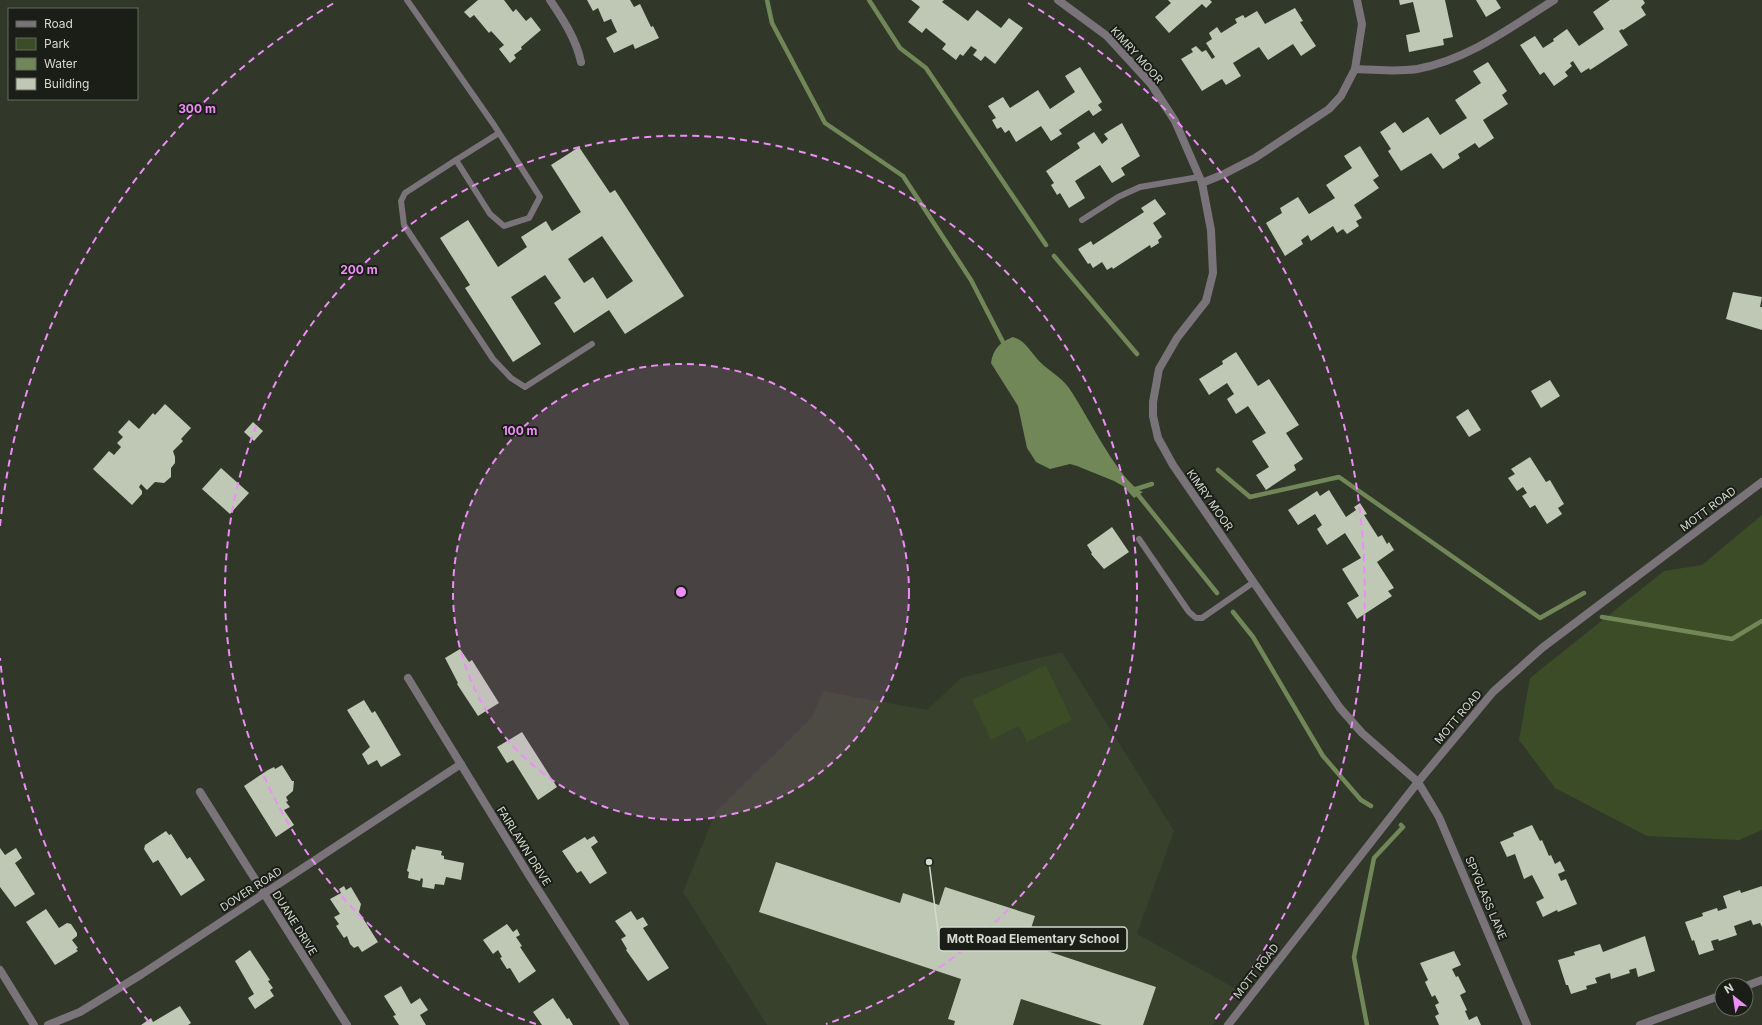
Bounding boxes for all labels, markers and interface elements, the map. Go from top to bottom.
legend [8,8,138,100]
text: Road [44,16,73,31]
street label: KIMRY MOOR [1108,24,1166,86]
text: Park [44,36,70,51]
text: Water [44,56,78,71]
text: Building [44,76,89,91]
text: 300 m [178,101,216,116]
text: 200 m [340,262,378,277]
text: 100 m [502,423,538,438]
street label: KIMRY MOOR [1184,467,1236,533]
street label: MOTT ROAD [1677,484,1739,534]
centre of rings [674,585,688,599]
street label: MOTT ROAD [1431,687,1485,747]
street label: FAIRLAWN DRIVE [494,804,554,888]
street label: SPYGLASS LANE [1462,854,1510,942]
street label: DOVER ROAD [217,864,285,914]
street label: DUANE DRIVE [270,888,320,958]
callout: Mott Road Elementary School [939,927,1127,951]
text: Mott Road Elementary School [947,931,1119,946]
street label: MOTT ROAD [1230,941,1282,1001]
north arrow [1714,977,1754,1017]
text: N [1722,980,1736,996]

